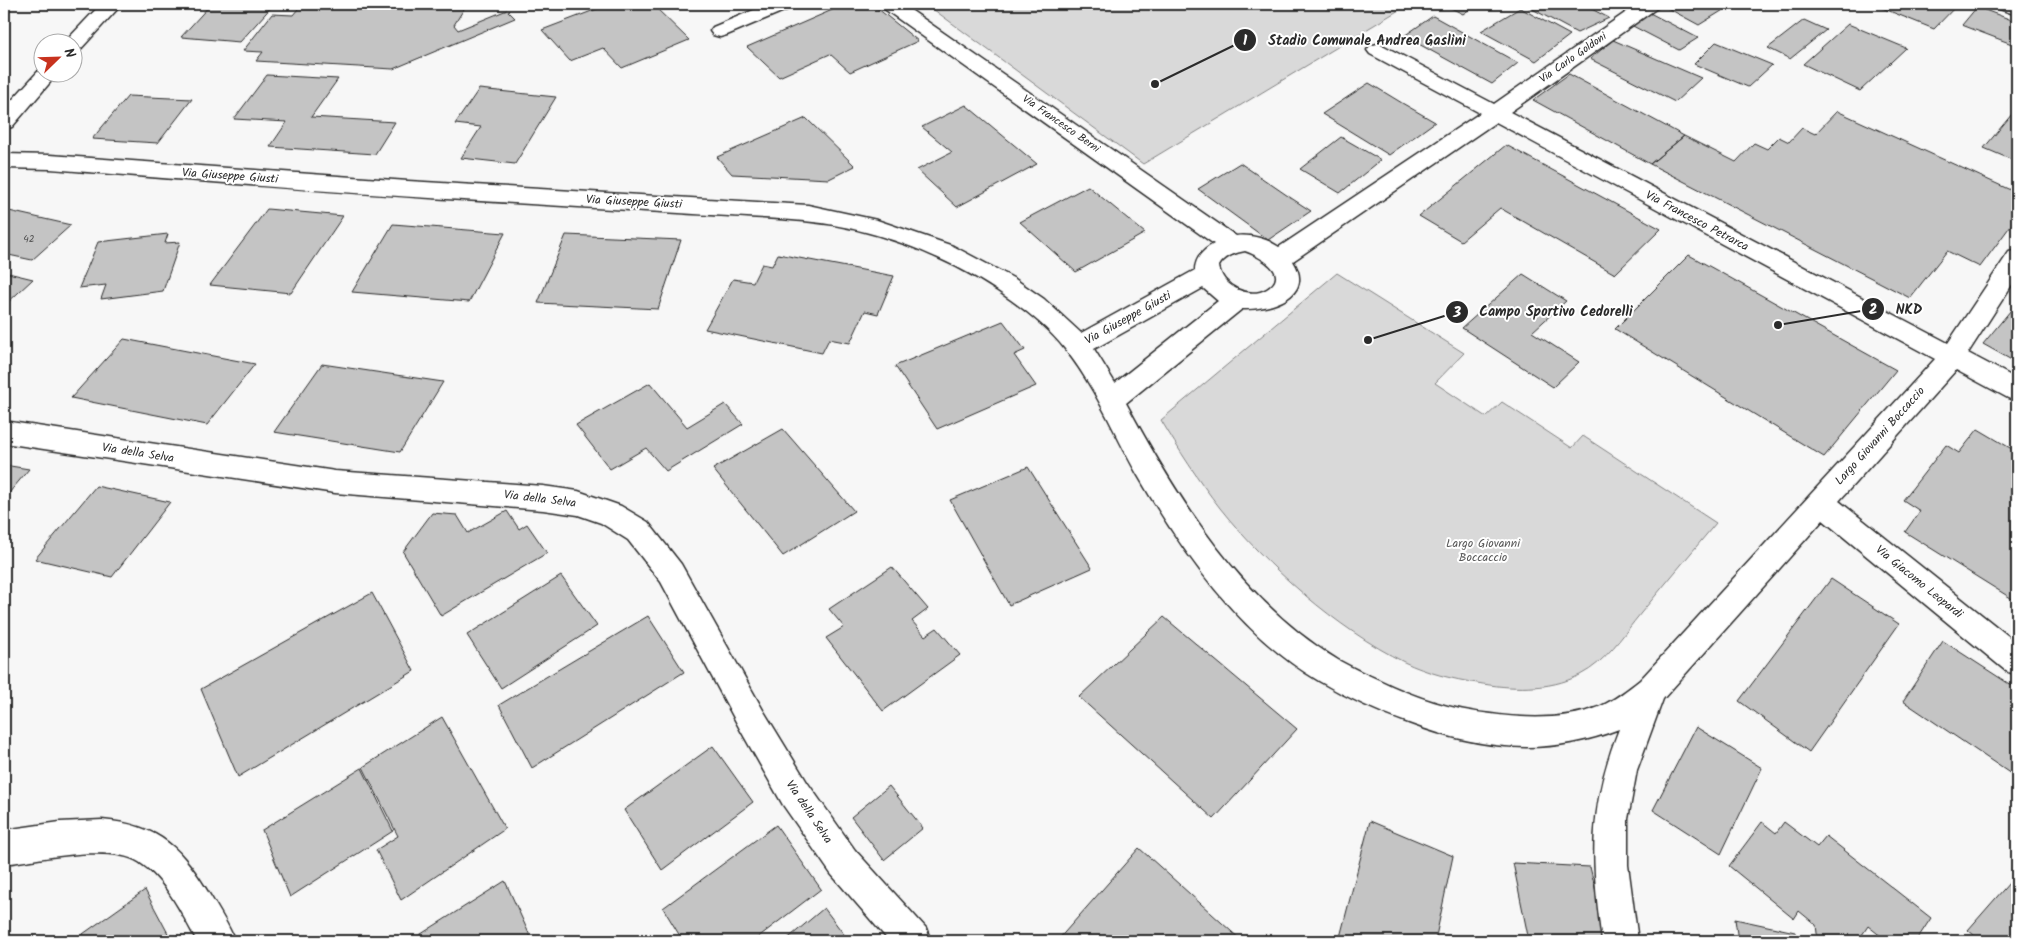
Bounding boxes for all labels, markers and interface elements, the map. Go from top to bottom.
callout: Stadio Comunale Andrea Gaslini [1233,25,1475,54]
street label: Via Carlo Goldoni [1536,28,1611,88]
text: 1 [1243,29,1248,53]
text: Stadio Comunale Andrea Gaslini [1268,30,1466,52]
north arrow [32,32,82,82]
text: N [57,45,81,62]
street label: Via Francesco Berni [1018,90,1104,158]
street label: Via Giuseppe Giusti [181,163,280,189]
street label: Via Francesco Petrarca [1642,186,1752,256]
street label: Via Giuseppe Giusti [585,190,684,214]
house number: 42 [23,231,35,247]
street label: Via Giuseppe Giusti [1081,286,1176,350]
callout: NKD [1860,295,1932,324]
callout: Campo Sportivo Cedorelli [1445,297,1643,326]
text: 2 [1869,298,1878,322]
text: NKD [1896,299,1922,321]
text: 3 [1452,301,1461,325]
text: Campo Sportivo Cedorelli [1479,301,1633,323]
street label: Largo Giovanni Boccaccio [1830,382,1930,490]
street label: Via della Selva [101,438,176,468]
street label: Via della Selva [503,485,578,513]
park label: Largo Giovanni Boccaccio [1446,534,1521,567]
street label: Via Giacomo Leopardi [1871,541,1968,624]
street label: Via della Selva [781,777,837,848]

